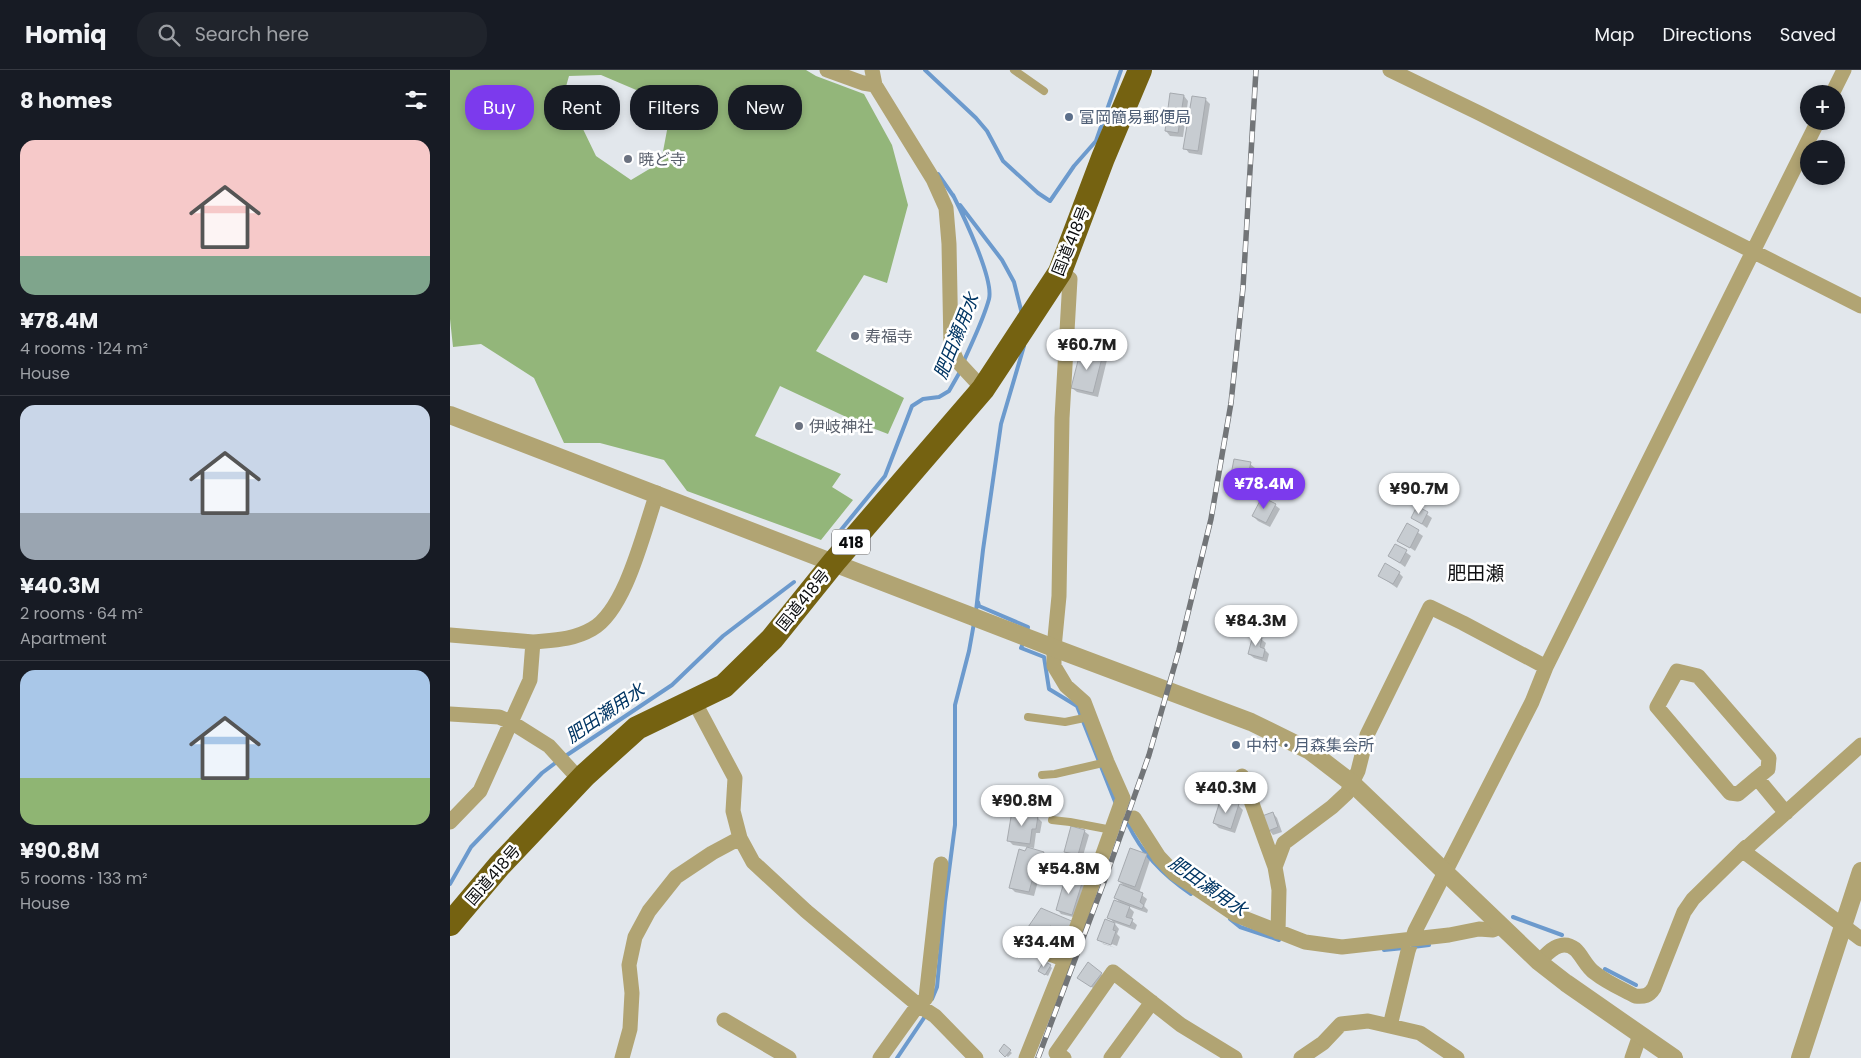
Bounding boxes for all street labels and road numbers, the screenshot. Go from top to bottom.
street label: 国道418号 [1047,203,1095,279]
road number: 418 [832,530,870,554]
street label: 国道418号 [771,564,835,636]
street label: 国道418号 [460,840,526,910]

